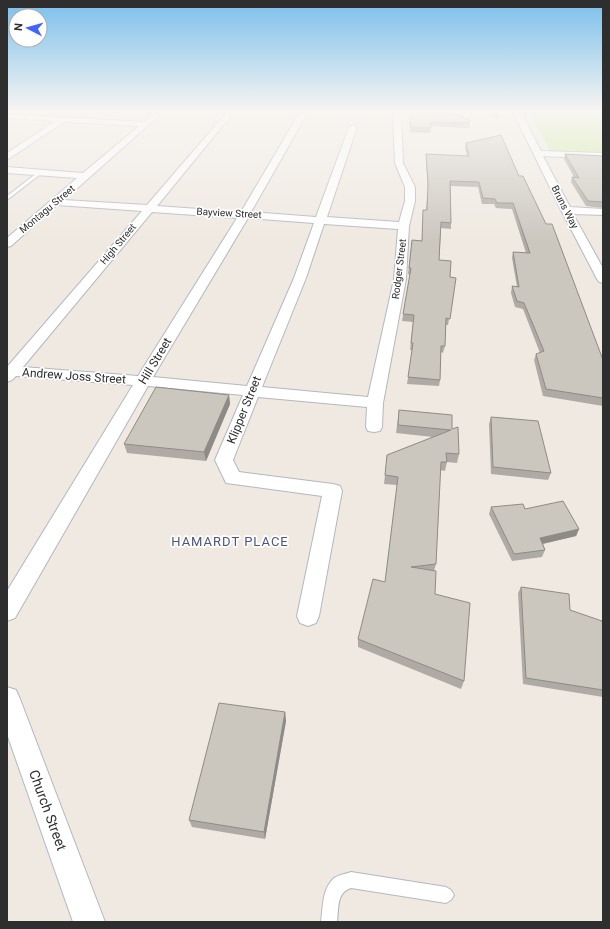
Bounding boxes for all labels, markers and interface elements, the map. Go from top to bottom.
north arrow [8,8,48,48]
text: N [12,22,25,32]
street label: Montagu Street [17,183,77,235]
street label: Bruns Way [549,184,581,231]
street label: Bayview Street [196,206,262,220]
street label: High Street [98,221,138,267]
street label: Rodger Street [390,238,408,300]
street label: Hill Street [136,335,174,387]
street label: Andrew Joss Street [22,365,126,387]
street label: Klipper Street [224,374,264,446]
district label: HAMARDT PLACE [171,534,289,549]
street label: Church Street [26,768,70,853]

